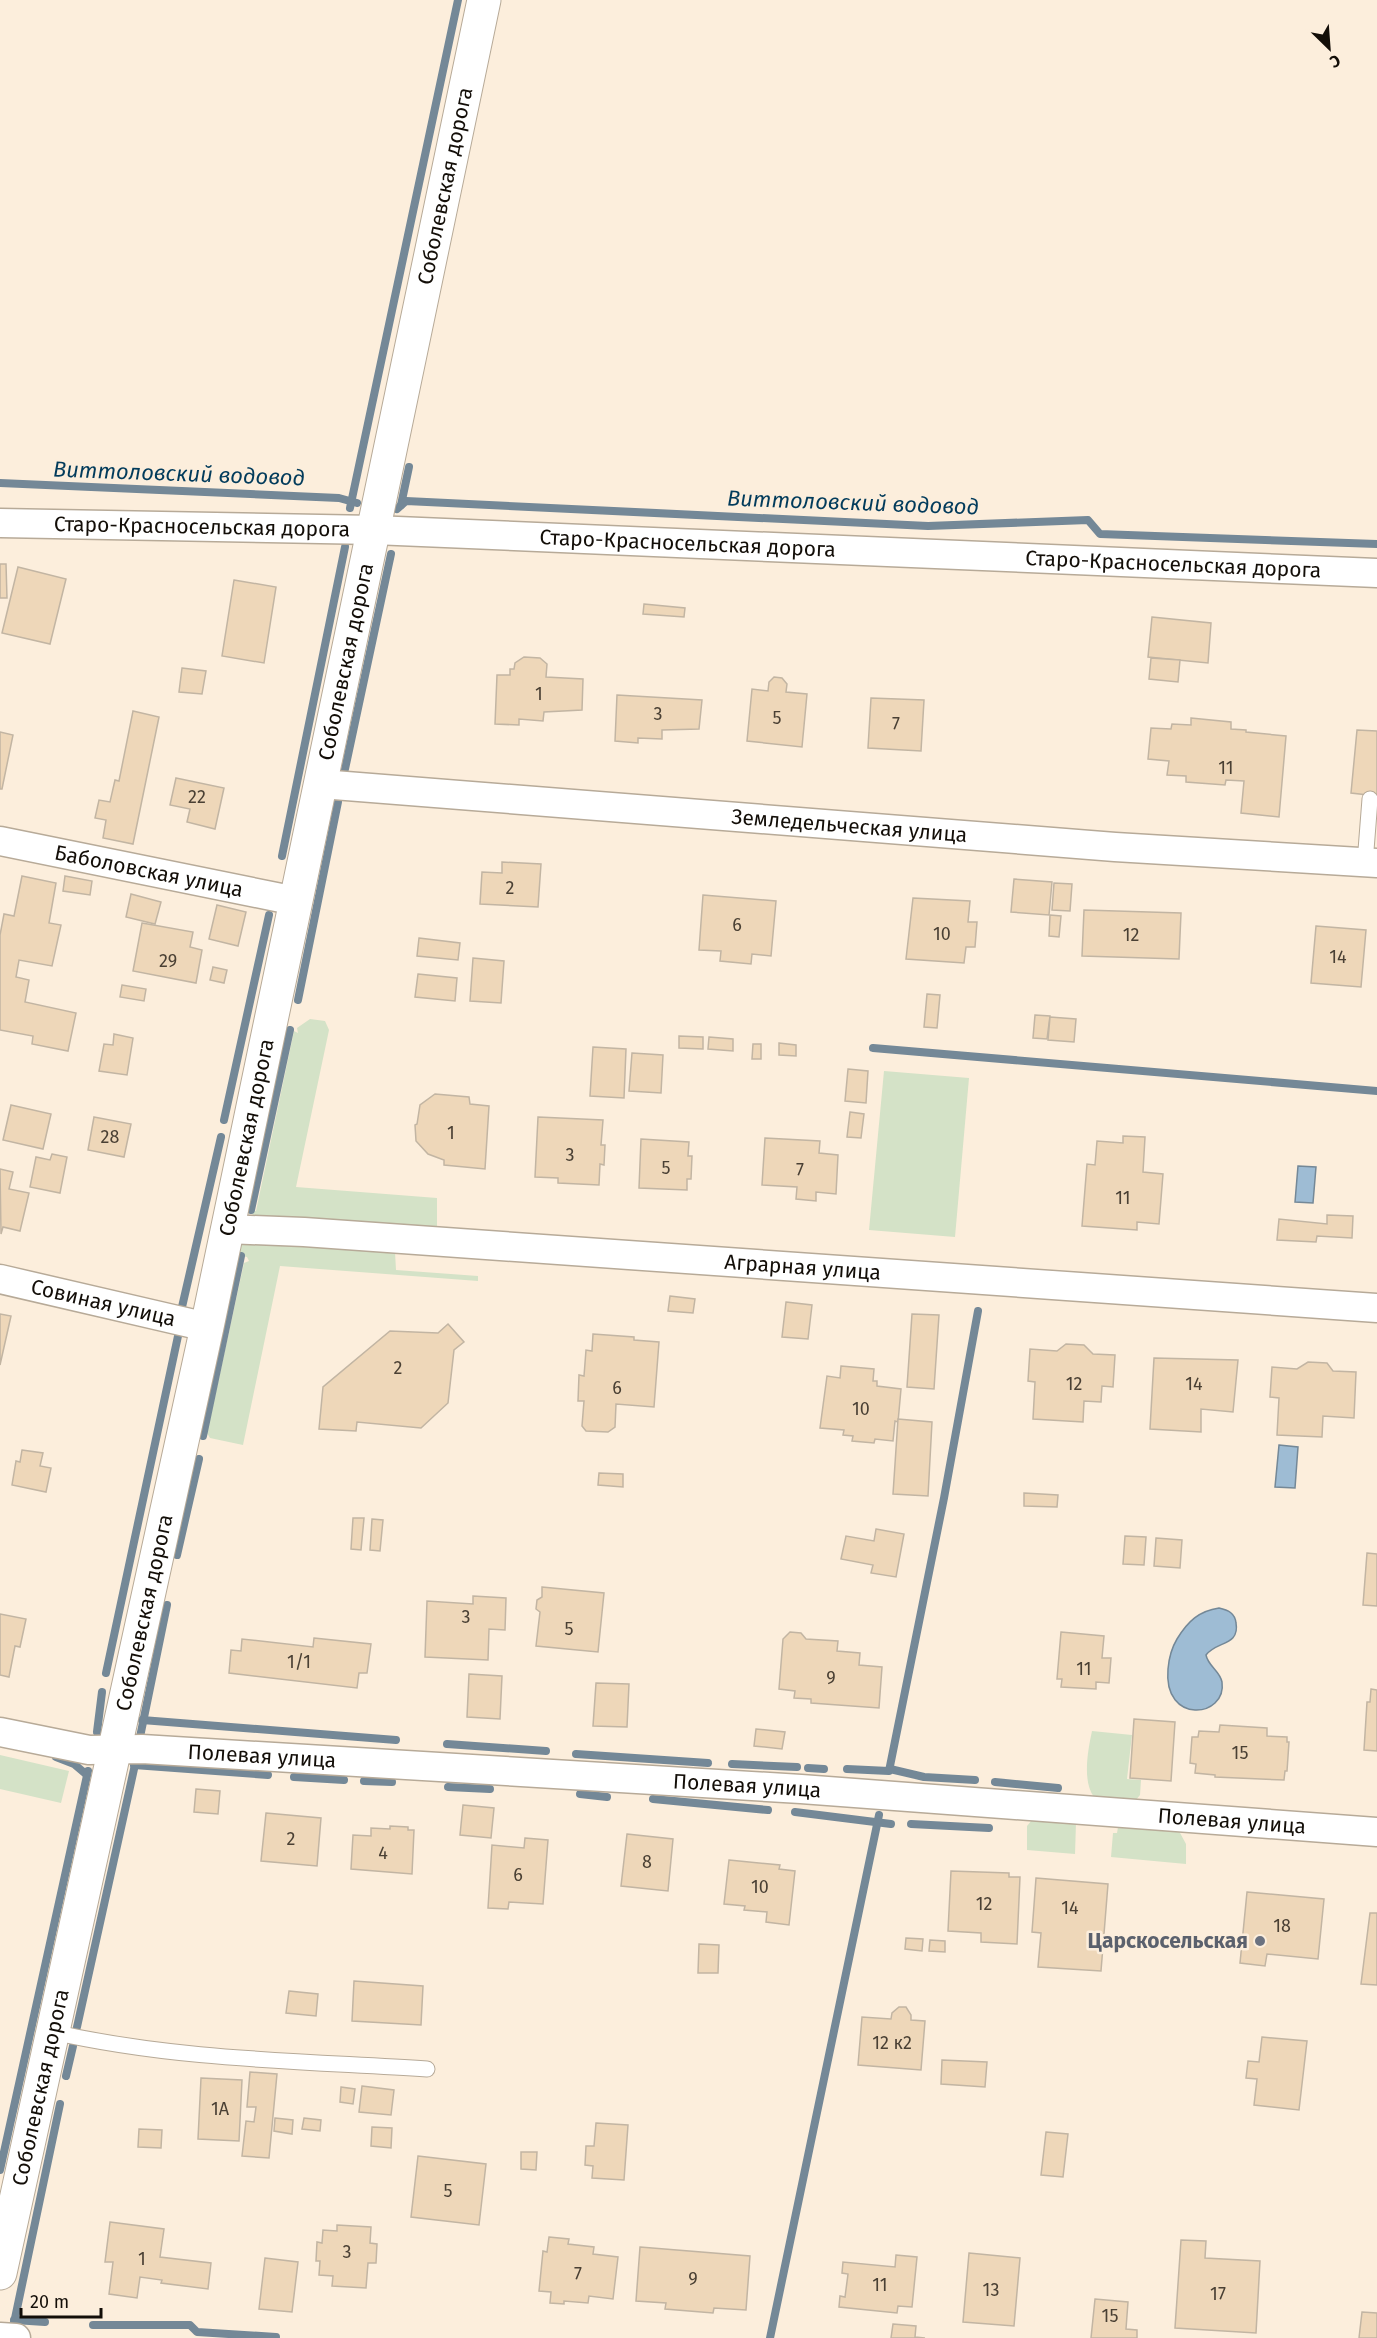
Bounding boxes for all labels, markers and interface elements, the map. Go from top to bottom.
north arrow [1299,18,1359,78]
text: С [1326,51,1343,72]
street label: Соболевская дорога [412,85,478,287]
water label: Виттоловский водовод [52,456,306,491]
water label: Виттоловский водовод [726,485,980,520]
street label: Старо-Красносельская дорога [54,511,350,543]
street label: Старо-Красносельская дорога [539,524,836,563]
street label: Старо-Красносельская дорога [1025,545,1322,584]
street label: Соболевская дорога [313,561,379,763]
house number: 1 [535,683,543,705]
house number: 3 [654,703,662,725]
house number: 5 [772,707,782,729]
house number: 7 [892,713,900,735]
house number: 11 [1218,757,1234,779]
house number: 22 [188,786,206,808]
street label: Земледельческая улица [731,804,968,848]
street label: Баболовская улица [52,839,246,903]
house number: 2 [506,877,515,899]
house number: 6 [732,914,742,936]
house number: 10 [933,923,951,945]
house number: 12 [1123,924,1139,946]
house number: 14 [1329,946,1347,968]
house number: 29 [159,950,177,972]
street label: Соболевская дорога [213,1037,280,1238]
house number: 1 [447,1122,455,1144]
house number: 28 [101,1126,119,1148]
house number: 3 [566,1144,574,1166]
house number: 5 [661,1157,671,1179]
house number: 7 [796,1159,804,1181]
house number: 11 [1115,1187,1131,1209]
street label: Аграрная улица [724,1249,882,1286]
street label: Совиная улица [28,1274,178,1332]
house number: 2 [394,1357,403,1379]
house number: 12 [1066,1373,1082,1395]
house number: 14 [1185,1373,1203,1395]
house number: 6 [612,1377,622,1399]
house number: 10 [852,1398,870,1420]
street label: Соболевская дорога [110,1512,179,1713]
house number: 3 [462,1606,470,1628]
house number: 5 [564,1618,574,1640]
house number: 1/1 [287,1651,311,1673]
house number: 11 [1076,1658,1092,1680]
house number: 9 [826,1667,836,1689]
street label: Полевая улица [187,1739,337,1774]
house number: 15 [1232,1742,1248,1764]
street label: Полевая улица [672,1768,822,1803]
street label: Полевая улица [1157,1803,1307,1840]
house number: 2 [287,1828,296,1850]
house number: 4 [378,1842,388,1864]
house number: 8 [642,1851,652,1873]
house number: 6 [513,1864,523,1886]
house number: 10 [751,1876,769,1898]
house number: 12 [976,1893,992,1915]
house number: 14 [1061,1897,1079,1919]
house number: 18 [1273,1915,1291,1937]
place label: Царскосельская [1088,1928,1248,1954]
marker: Царскосельская [1253,1934,1267,1948]
street label: Соболевская дорога [6,1987,75,2188]
house number: 12 к2 [872,2032,912,2054]
house number: 1А [211,2098,230,2120]
house number: 5 [443,2180,453,2202]
house number: 3 [343,2241,351,2263]
house number: 1 [138,2248,146,2270]
house number: 7 [574,2263,582,2285]
house number: 9 [688,2268,698,2290]
house number: 11 [872,2274,888,2296]
house number: 13 [983,2279,999,2301]
scale bar [21,2281,100,2319]
house number: 17 [1210,2283,1226,2305]
text: 20 m [30,2291,69,2313]
house number: 15 [1102,2305,1118,2327]

